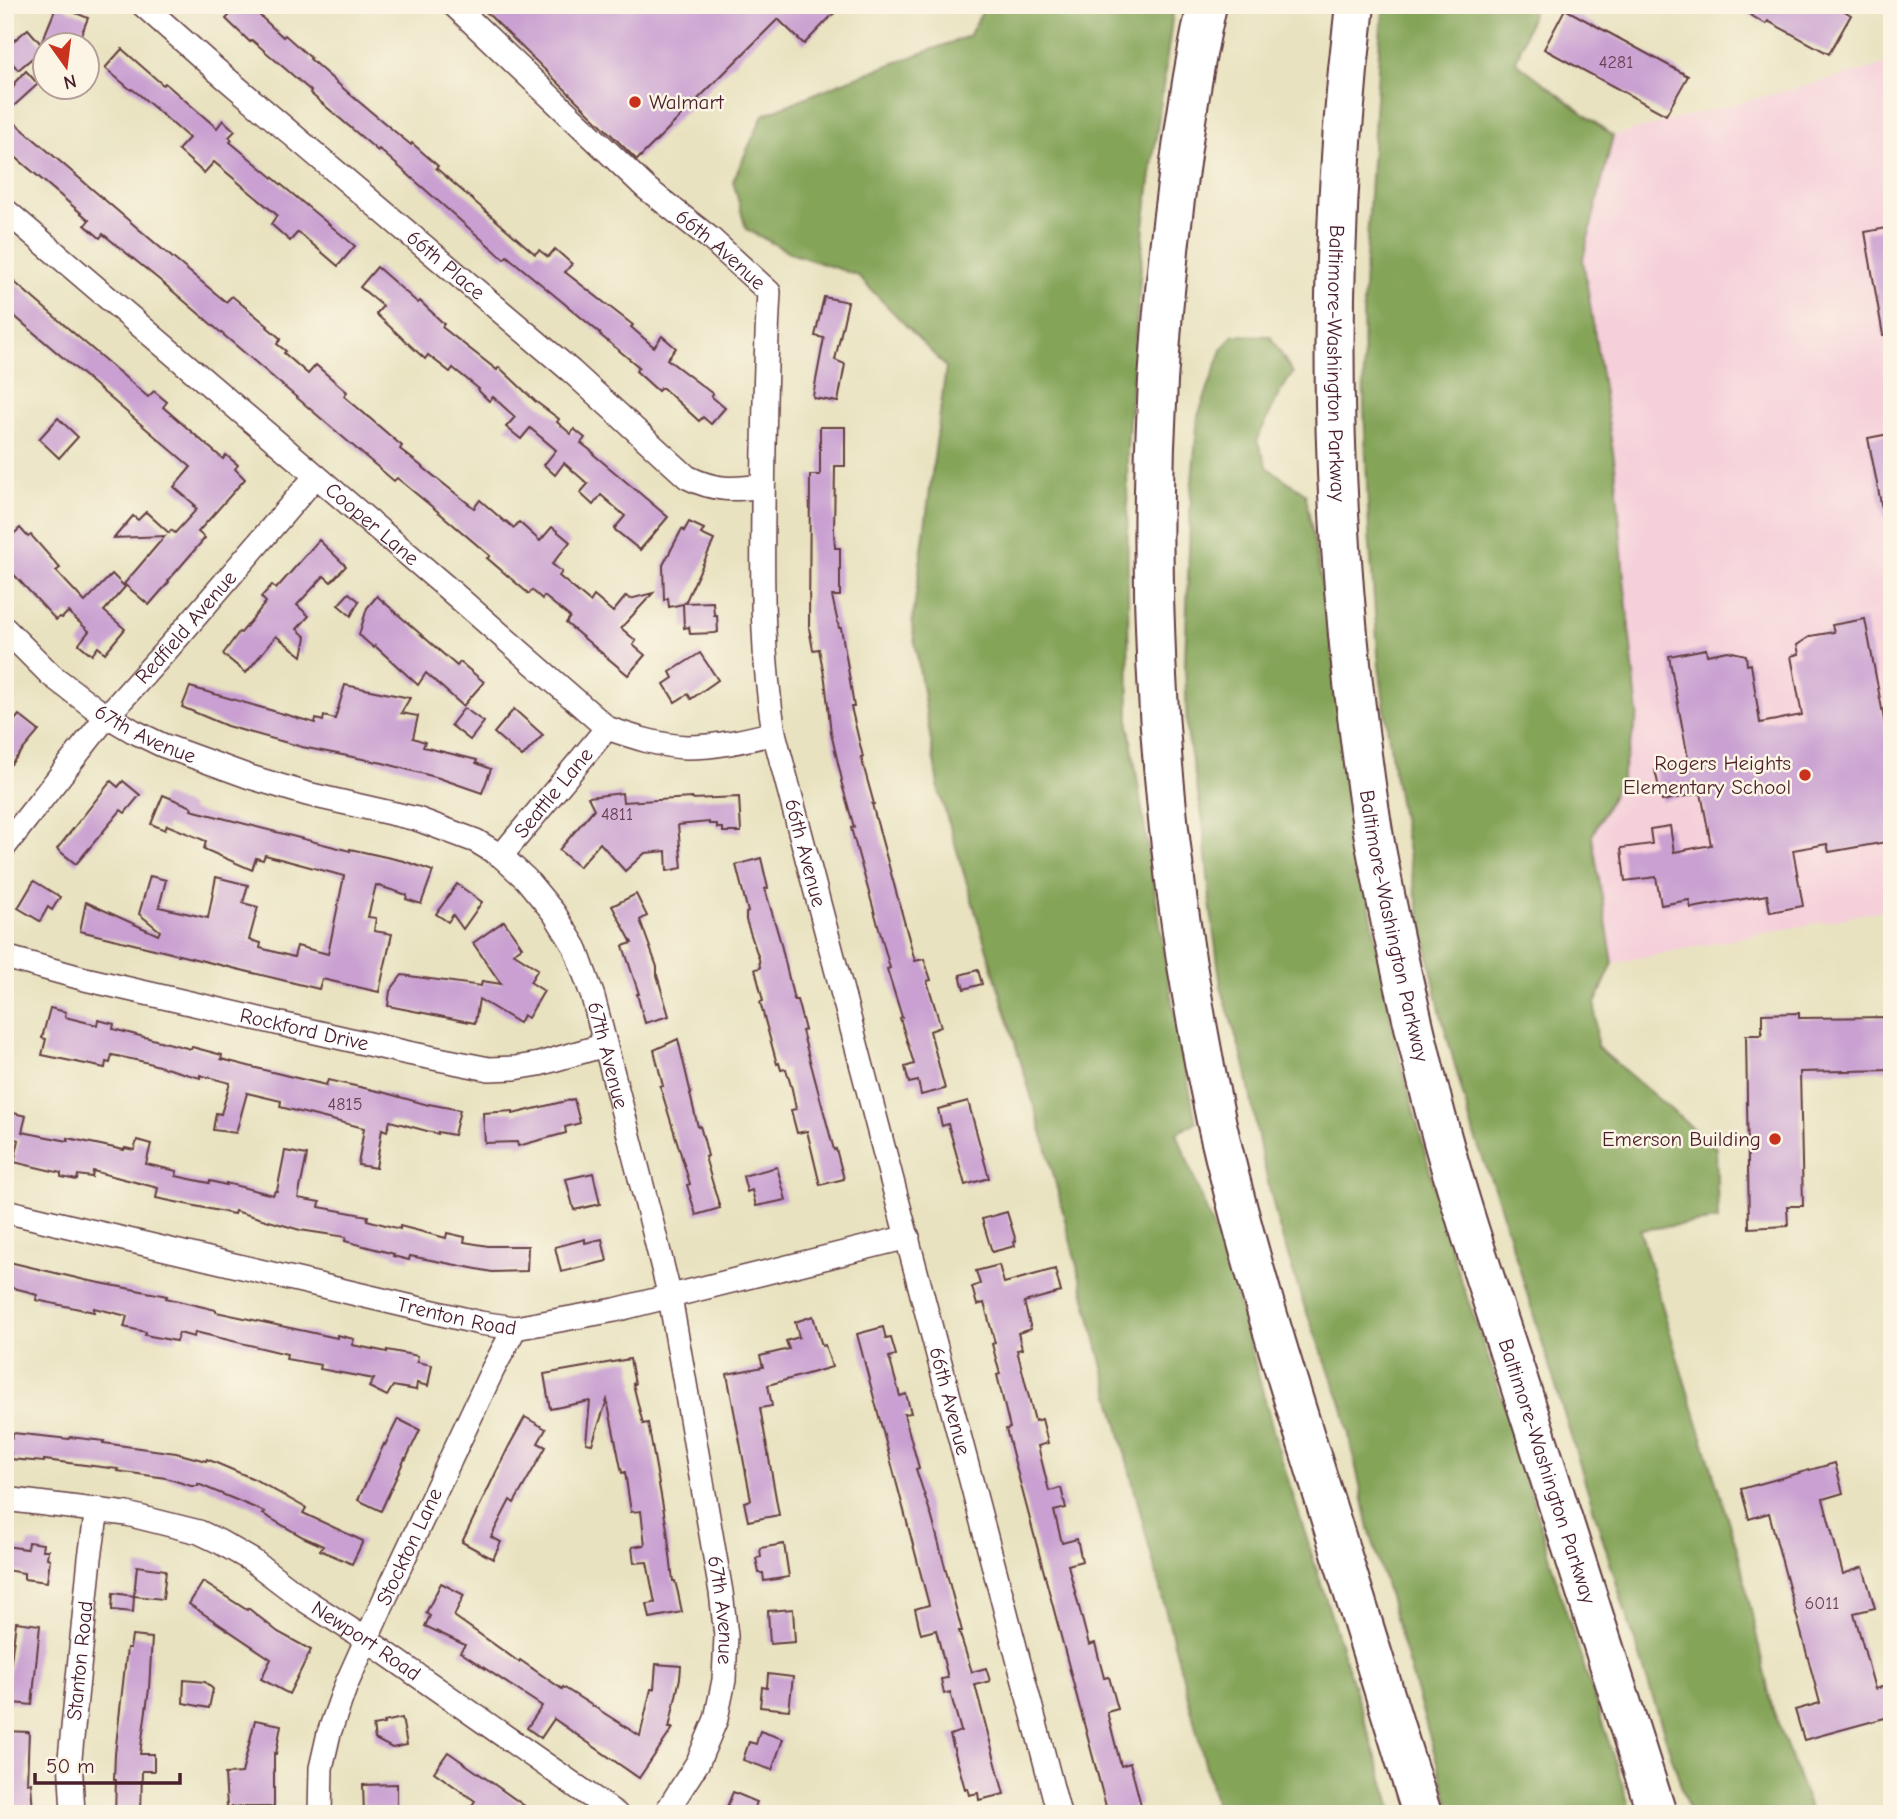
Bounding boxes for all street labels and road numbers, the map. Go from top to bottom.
street label: 66th Avenue [671,204,771,295]
street label: Baltimore-Washington Parkway [1322,224,1350,503]
street label: 66th Place [402,225,490,305]
street label: Cooper Lane [321,477,424,570]
street label: Redfield Avenue [130,566,241,689]
street label: 67th Avenue [91,699,199,768]
street label: Seattle Lane [509,743,598,843]
street label: Baltimore-Washington Parkway [1355,788,1434,1065]
street label: 66th Avenue [780,796,831,910]
street label: 67th Avenue [583,999,634,1111]
street label: Rockford Drive [238,1003,371,1056]
street label: Trenton Road [395,1292,518,1340]
street label: Baltimore-Washington Parkway [1493,1336,1601,1607]
street label: 66th Avenue [924,1344,976,1458]
street label: Stockton Lane [371,1484,447,1609]
street label: 67th Avenue [703,1554,738,1665]
street label: Newport Road [307,1596,425,1686]
street label: Stanton Road [62,1600,98,1721]

